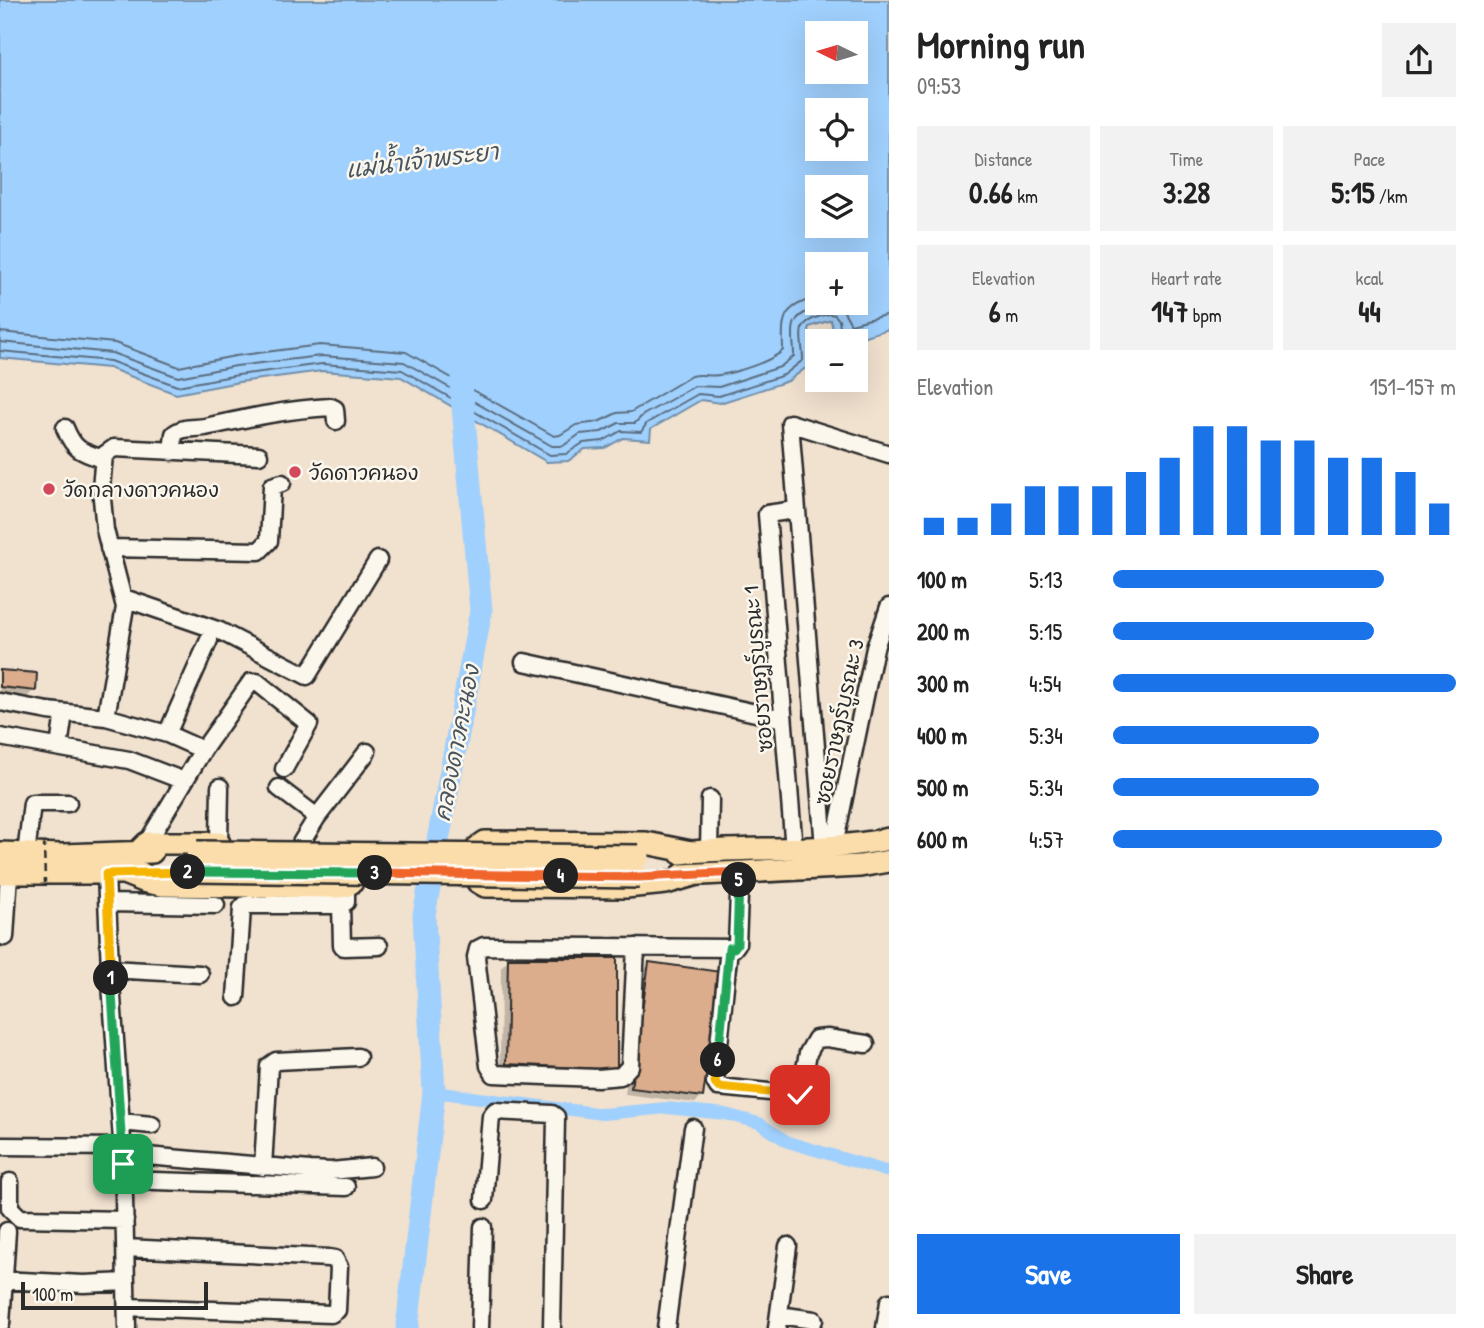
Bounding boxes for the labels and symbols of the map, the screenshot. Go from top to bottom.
north arrow [805,21,868,84]
water label: แม่น้ำเจ้าพระยา [343,130,502,185]
place label: วัดดาวคนอง [309,458,419,487]
marker: วัดดาวคนอง [287,464,303,480]
place label: วัดกลางดาวคนอง [63,475,219,504]
marker: วัดกลางดาวคนอง [41,481,57,497]
street label: ซอยราษฎร์บูรณะ 1 [736,585,782,753]
street label: ซอยราษฎร์บูรณะ 3 [807,637,873,808]
water label: คลองดาวคะนอง [426,661,487,824]
pin: 2 [170,854,206,890]
pin: 3 [358,856,392,890]
pin: 4 [544,858,578,894]
pin: 5 [722,862,756,898]
pin: 1 [94,960,128,996]
pin: 6 [700,1042,736,1078]
pin [770,1065,830,1125]
pin [93,1134,153,1194]
scale bar [21,1279,208,1311]

